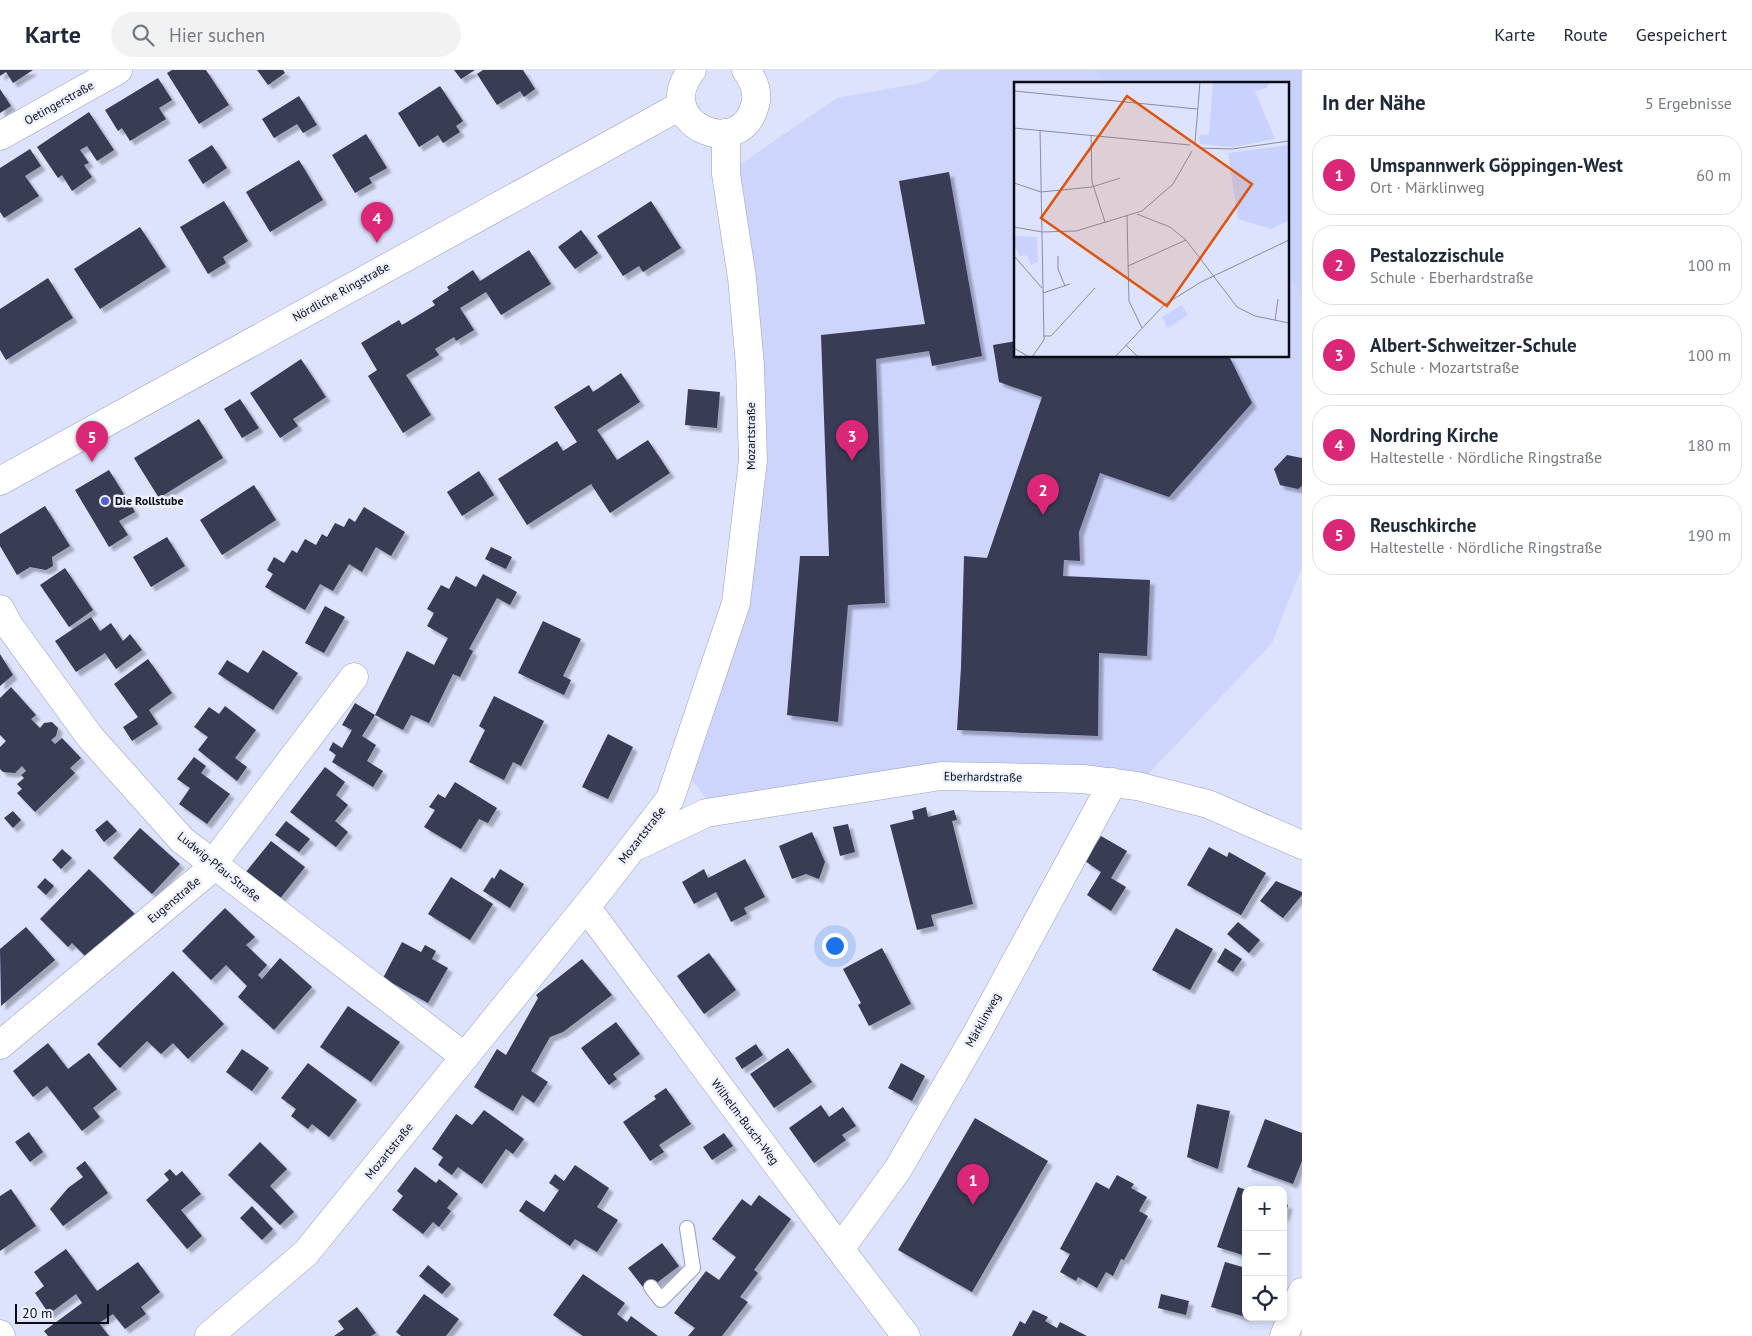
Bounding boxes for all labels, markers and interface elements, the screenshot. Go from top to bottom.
search box [111,12,461,57]
text: Karte [25,19,81,50]
icon: search [129,21,157,49]
text: Hier suchen [169,23,265,47]
text: Karte [1494,23,1535,46]
text: Route [1563,23,1608,46]
text: Gespeichert [1636,23,1727,46]
street label: Oetingerstraße [21,77,96,128]
inset map [1014,82,1290,358]
text: In der Nähe [1322,89,1426,116]
text: 5 Ergebnisse [1645,93,1732,113]
text: Umspannwerk Göppingen-West [1370,153,1623,177]
text: 1 [1334,165,1344,185]
text: 60 m [1696,165,1731,185]
text: Ort · Märklinweg [1370,177,1485,197]
pin: 4 [361,202,393,243]
text: Pestalozzischule [1370,243,1504,267]
text: 2 [1334,255,1344,275]
text: 100 m [1688,255,1731,275]
street label: Nördliche Ringstraße [290,259,392,324]
text: Schule · Eberhardstraße [1370,267,1533,287]
text: Albert-Schweitzer-Schule [1370,333,1577,357]
text: 3 [1334,345,1344,365]
text: 100 m [1688,345,1731,365]
text: Schule · Mozartstraße [1370,357,1519,377]
street label: Mozartstraße [743,402,758,470]
pin: 3 [836,420,868,461]
pin: 5 [76,421,108,462]
text: Nordring Kirche [1370,423,1499,447]
text: 4 [1334,435,1344,455]
text: 180 m [1688,435,1731,455]
text: Haltestelle · Nördliche Ringstraße [1370,447,1602,467]
pin: 2 [1027,474,1059,515]
place label: Die Rollstube [115,493,184,508]
marker: Die Rollstube [99,495,111,507]
text: Reuschkirche [1370,513,1476,537]
text: 5 [1334,525,1344,545]
text: 190 m [1688,525,1731,545]
text: Haltestelle · Nördliche Ringstraße [1370,537,1602,557]
street label: Eberhardstraße [944,768,1022,785]
street label: Mozartstraße [615,803,668,866]
street label: Ludwig-Pfau-Straße [175,828,264,905]
street label: Eugenstraße [144,873,203,926]
your location [822,933,848,959]
street label: Märklinweg [962,990,1004,1049]
street label: Wilhelm-Busch-Weg [708,1076,783,1168]
street label: Mozartstraße [361,1120,416,1182]
pin: 1 [957,1164,989,1205]
map controls [1242,1186,1287,1321]
button: + [1242,1186,1287,1231]
button: − [1242,1231,1287,1276]
button: locate [1242,1276,1287,1321]
scale bar [15,1301,109,1324]
text: 20 m [22,1304,52,1322]

